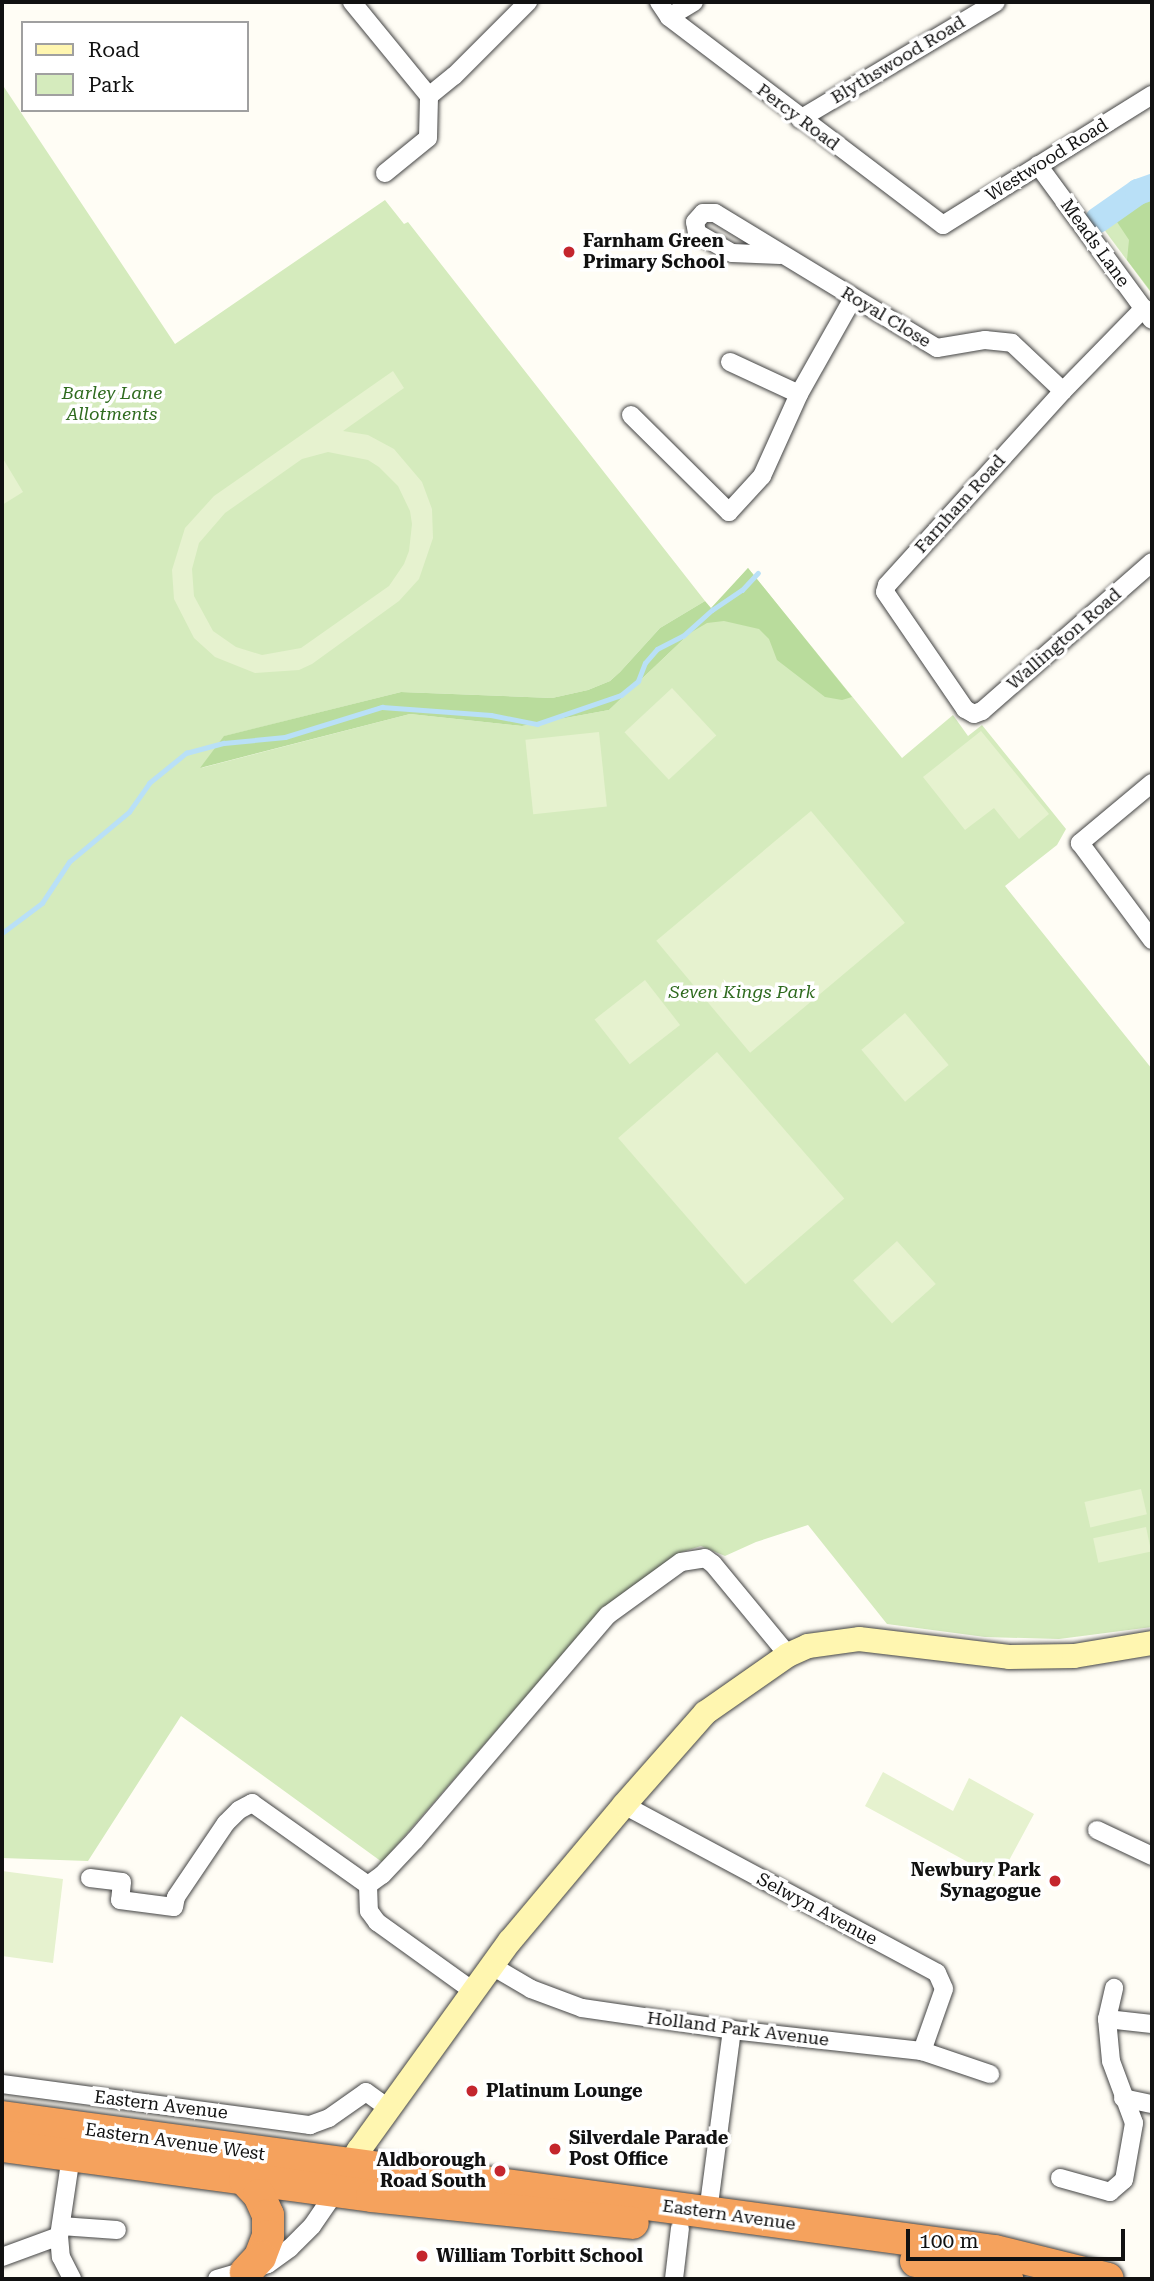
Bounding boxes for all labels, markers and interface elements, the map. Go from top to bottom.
street label: Blythswood Road [827,11,969,109]
legend [21,21,248,112]
text: Road [88,38,140,62]
text: Park [88,73,134,97]
street label: Percy Road [752,79,844,155]
street label: Westwood Road [982,114,1112,206]
street label: Meads Lane [1056,195,1134,291]
place label: Farnham Green Primary School [583,231,725,274]
marker: Farnham Green Primary School [561,244,577,260]
street label: Royal Close [837,282,935,352]
park label: Barley Lane Allotments [62,383,162,426]
street label: Farnham Road [910,450,1010,558]
street label: Wallington Road [1002,584,1126,694]
park label: Seven Kings Park [669,981,815,1003]
place label: Newbury Park Synagogue [911,1860,1041,1902]
street label: Selwyn Avenue [753,1868,881,1950]
marker: Newbury Park Synagogue [1047,1873,1063,1889]
street label: Holland Park Avenue [646,2007,830,2051]
place label: Platinum Lounge [486,2080,642,2102]
marker: Platinum Lounge [464,2083,480,2099]
street label: Eastern Avenue [93,2086,229,2124]
street label: Eastern Avenue West [84,2119,266,2165]
place label: Silverdale Parade Post Office [569,2128,728,2170]
marker: Silverdale Parade Post Office [547,2141,563,2157]
place label: Aldborough Road South [377,2150,486,2192]
marker: Aldborough Road South [492,2163,508,2179]
street label: Eastern Avenue [661,2195,797,2235]
scale bar [909,2214,1128,2258]
text: 100 m [919,2229,979,2253]
place label: William Torbitt School [436,2245,643,2267]
marker: William Torbitt School [414,2248,430,2264]

